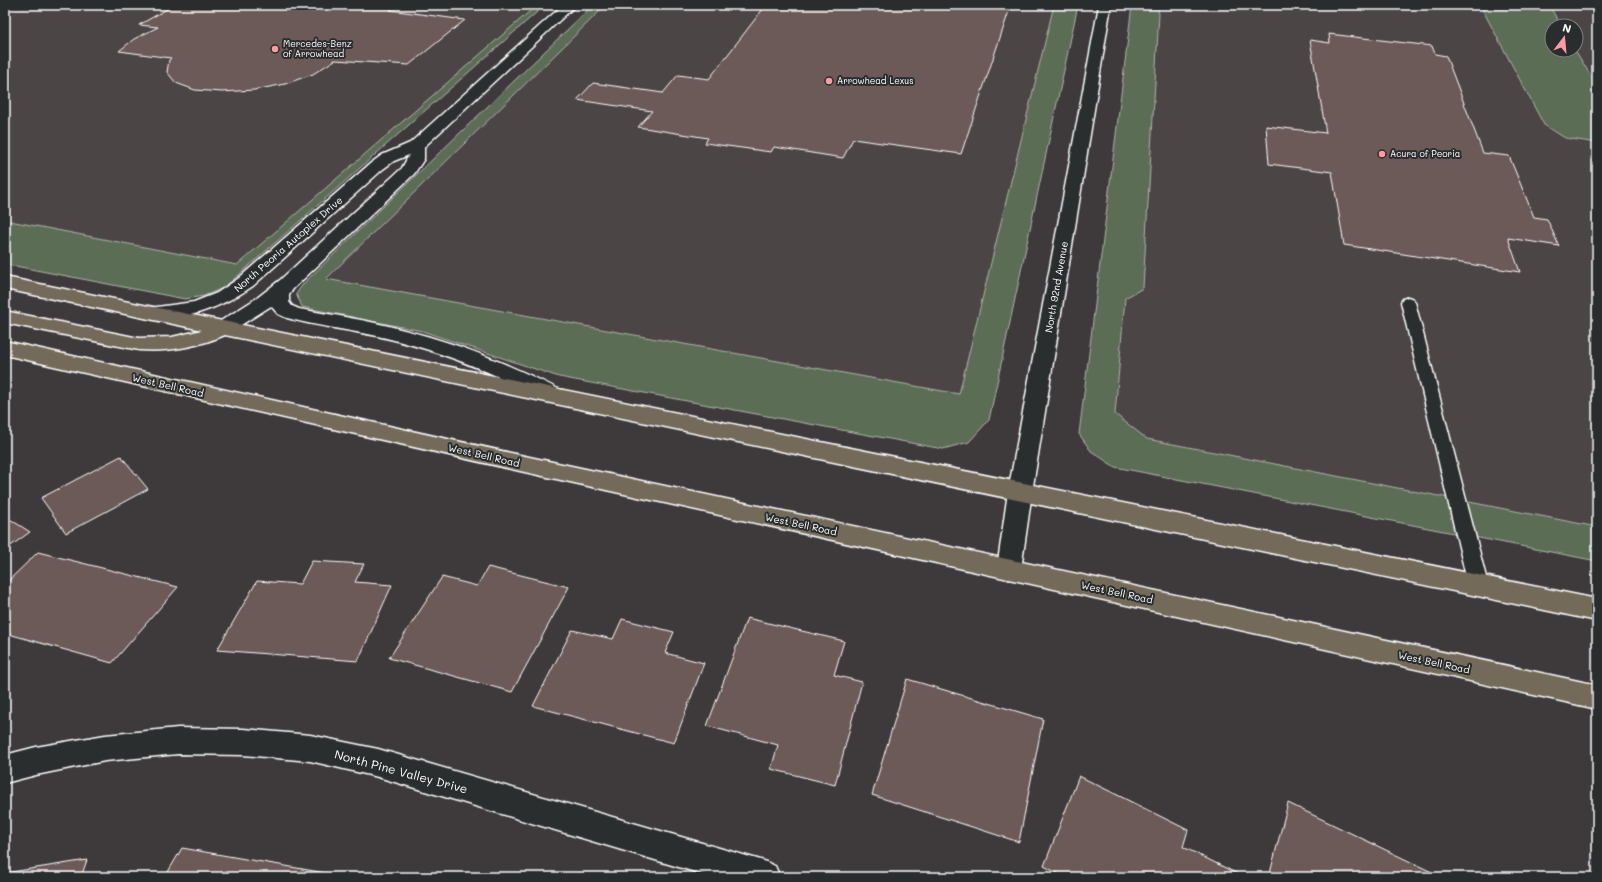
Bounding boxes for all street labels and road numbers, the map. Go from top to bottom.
street label: North Peoria Autoplex Drive [231,193,345,295]
street label: North 92nd Avenue [1041,240,1071,334]
street label: West Bell Road [131,370,205,400]
street label: West Bell Road [447,440,521,470]
street label: West Bell Road [764,510,838,538]
street label: West Bell Road [1080,578,1154,606]
street label: West Bell Road [1397,648,1471,676]
street label: North Pine Valley Drive [333,746,470,797]

